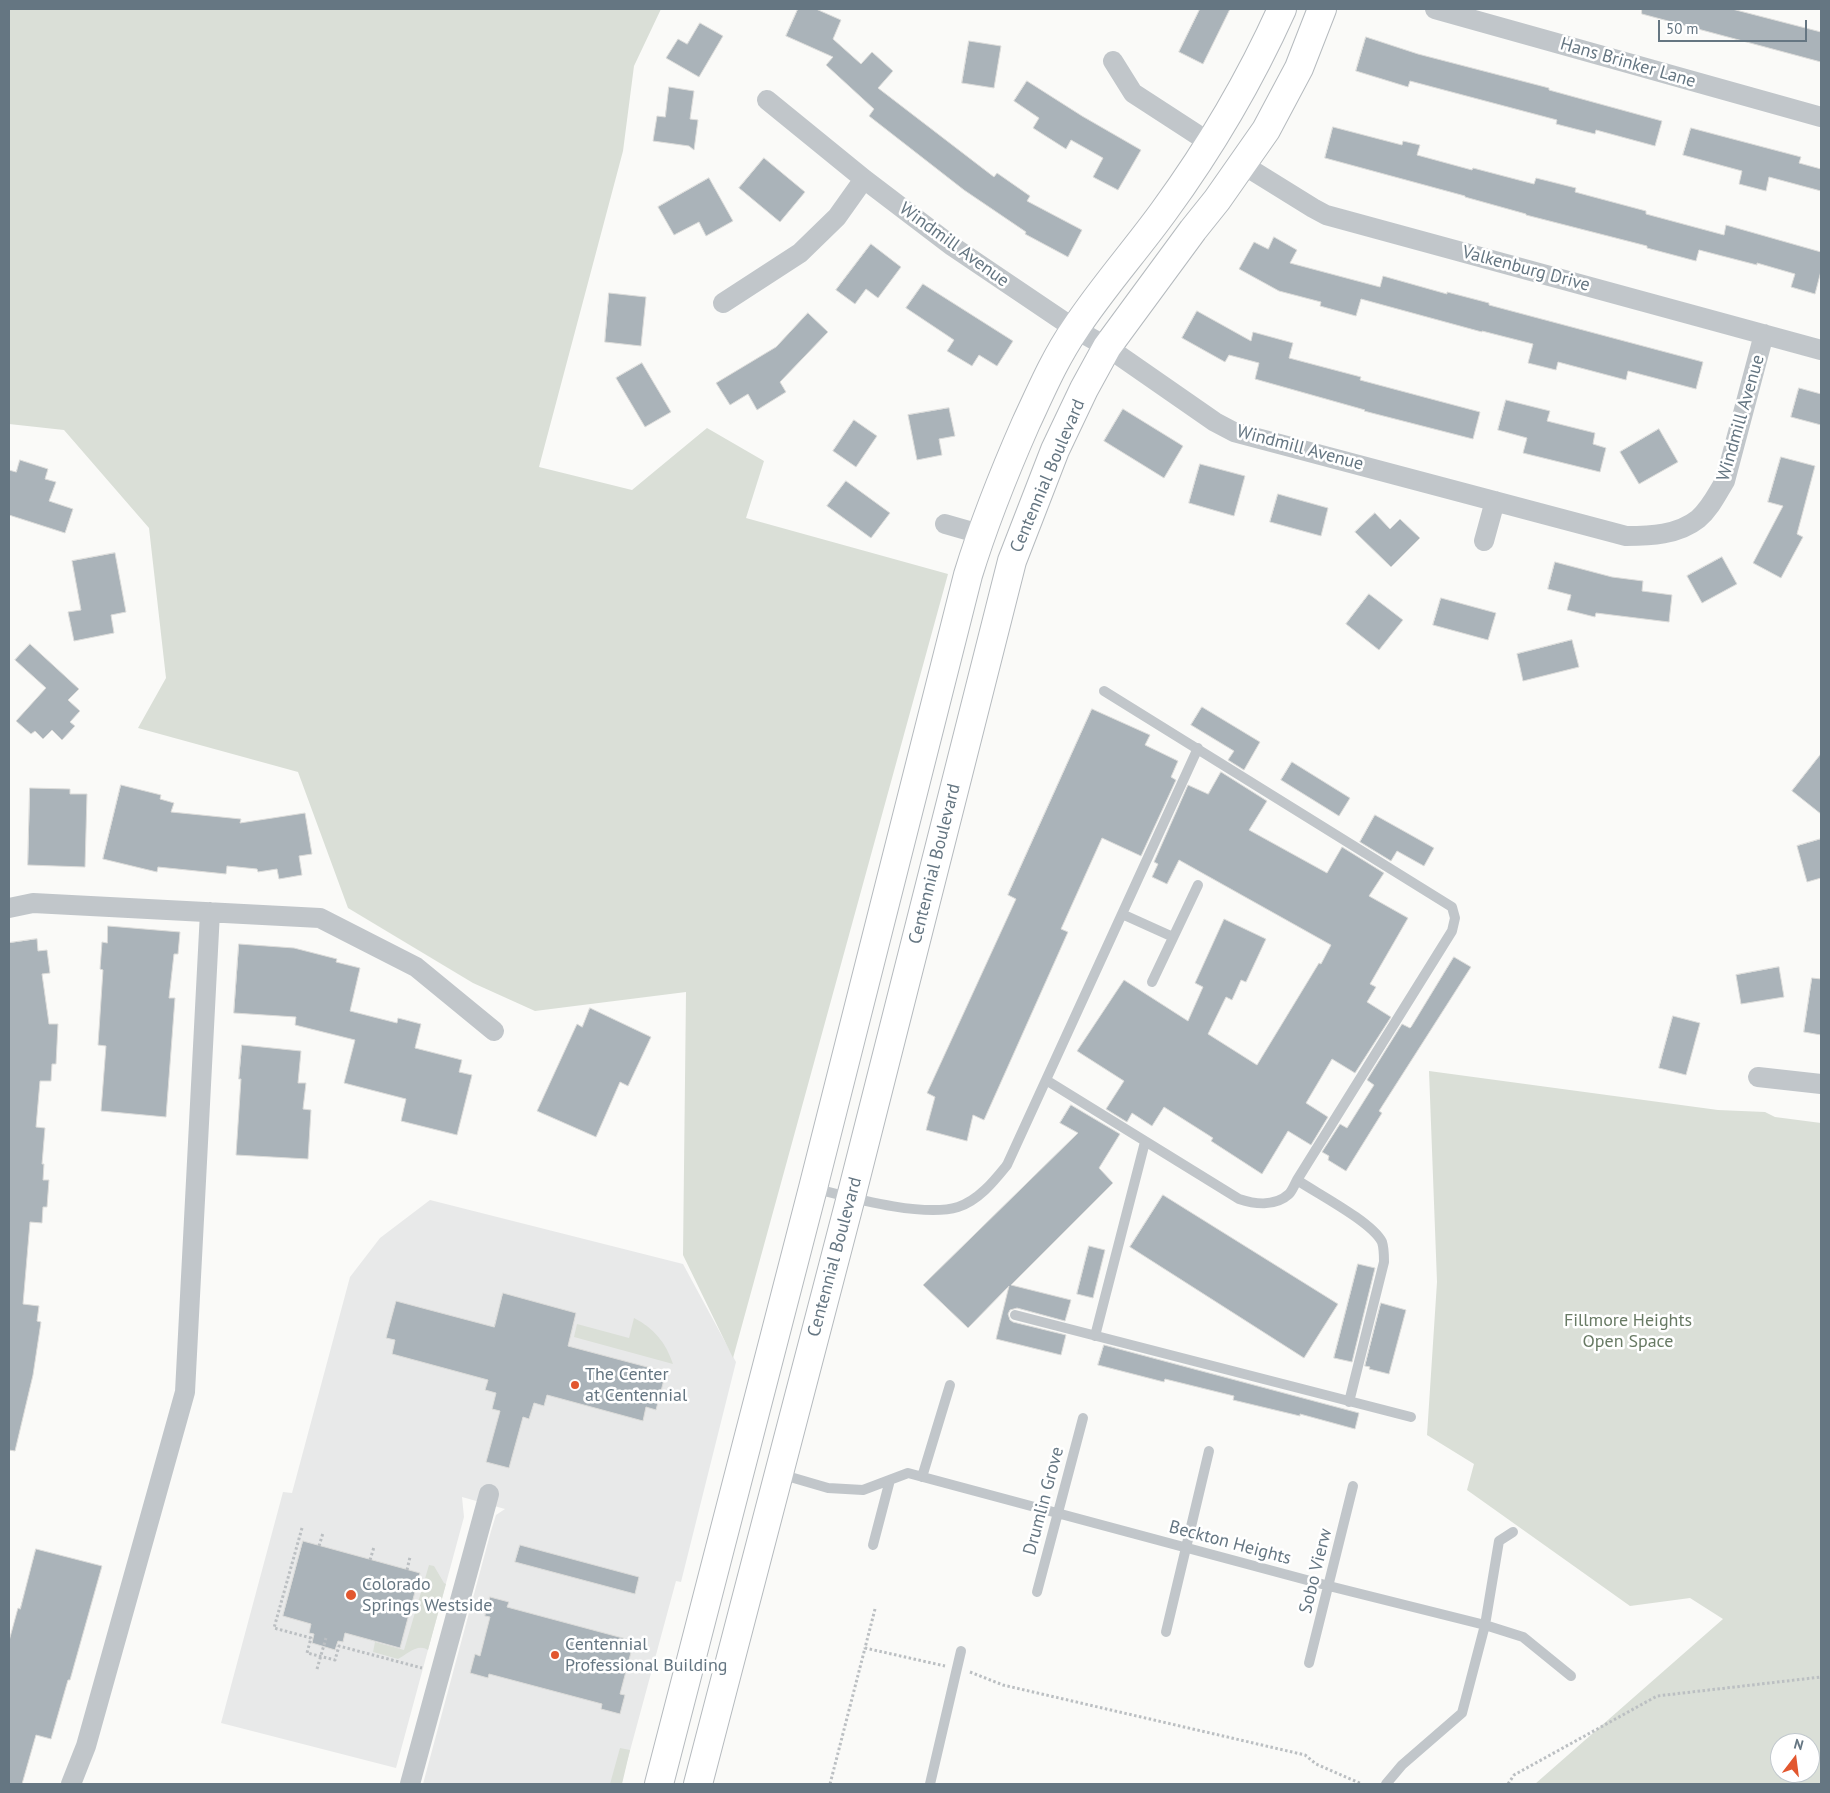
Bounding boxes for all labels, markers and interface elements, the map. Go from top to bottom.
scale bar [1660,10,1809,42]
text: 50 m [1666,19,1699,38]
street label: Hans Brinker Lane [1558,33,1698,93]
street label: Windmill Avenue [895,198,1013,292]
street label: Valkenburg Drive [1460,242,1592,296]
street label: Windmill Avenue [1713,352,1769,484]
street label: Centennial Boulevard [1006,396,1090,556]
street label: Windmill Avenue [1234,421,1366,475]
street label: Centennial Boulevard [905,782,965,946]
street label: Centennial Boulevard [803,1175,867,1339]
park label: Fillmore Heights Open Space [1564,1310,1692,1352]
place label: The Center at Centennial [585,1364,687,1406]
marker: The Center at Centennial [569,1379,581,1391]
street label: Drumlin Grove [1019,1445,1069,1557]
street label: Beckton Heights [1167,1516,1293,1570]
street label: Sobo Vierw [1295,1526,1337,1616]
place label: Colorado Springs Westside [362,1574,492,1616]
marker: Colorado Springs Westside [344,1588,358,1602]
place label: Centennial Professional Building [565,1634,727,1676]
marker: Centennial Professional Building [549,1649,561,1661]
north arrow [1770,1733,1820,1783]
text: N [1792,1735,1805,1754]

